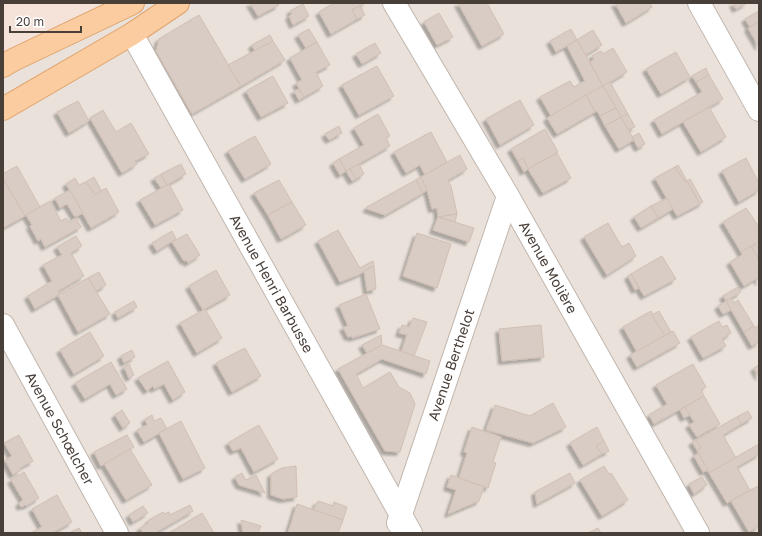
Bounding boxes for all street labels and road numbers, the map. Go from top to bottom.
street label: Avenue Henri Barbusse [227,211,317,356]
street label: Avenue Molière [516,218,581,316]
street label: Avenue Berthelot [424,306,477,423]
street label: Avenue Schœlcher [22,369,98,488]

